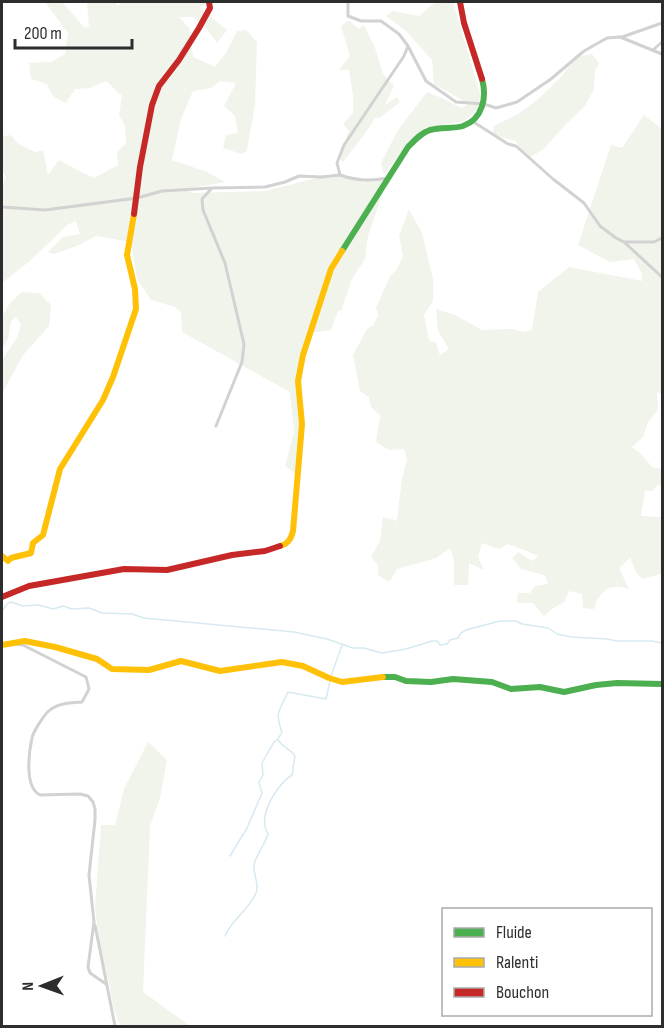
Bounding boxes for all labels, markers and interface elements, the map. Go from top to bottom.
scale bar [15,12,132,50]
text: 200 m [24,23,62,44]
legend [442,908,652,1016]
text: Fluide [496,922,532,943]
text: Ralenti [496,952,538,973]
north arrow [12,956,72,1016]
text: N [19,982,38,991]
text: Bouchon [496,982,549,1003]

